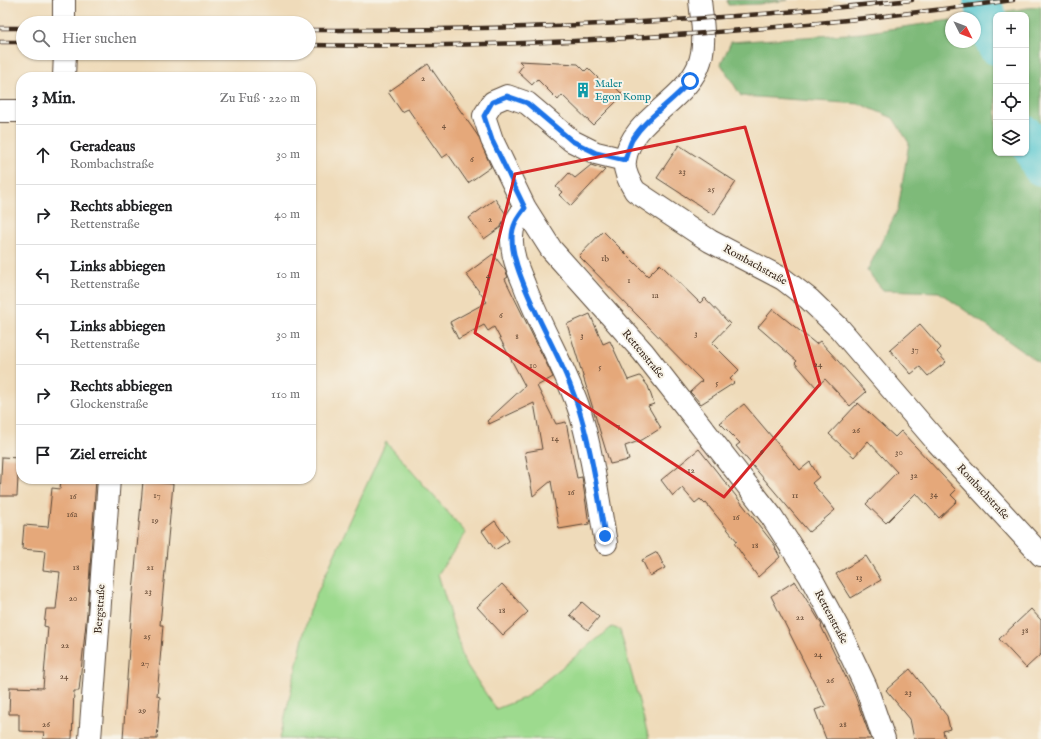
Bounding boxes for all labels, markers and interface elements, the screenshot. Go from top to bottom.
north arrow [945,12,981,48]
map controls [993,12,1029,156]
button: + [993,12,1029,48]
search box [16,16,316,60]
icon: search [30,27,52,49]
text: Hier suchen [62,29,137,48]
button: − [993,48,1029,84]
route start [681,72,699,90]
house number: 2 [421,73,425,84]
place label: Maler Egon Komp [595,77,651,104]
building icon: Maler Egon Komp [574,81,592,99]
button: locate [993,84,1029,120]
text: 3 Min. [32,88,75,109]
text: Zu Fuß · 220 m [220,90,300,107]
house number: 4 [442,120,447,131]
button: layers [993,120,1029,156]
text: Geradeaus [70,137,135,156]
icon: ahead [32,144,54,166]
text: 30 m [276,146,300,163]
house number: 6 [470,154,474,165]
text: Rombachstraße [70,156,154,173]
house number: 23 [678,166,686,177]
house number: 25 [707,184,715,195]
text: Rechts abbiegen [70,197,173,216]
icon: right [32,204,54,226]
text: 40 m [274,206,300,223]
house number: 2 [488,214,492,225]
text: Rettenstraße [70,216,140,233]
street label: Rombachstraße [721,242,789,288]
house number: 1b [601,253,609,264]
text: Links abbiegen [70,257,166,276]
icon: left [32,264,54,286]
text: 10 m [276,266,300,283]
house number: 4 [486,270,491,281]
house number: 1 [627,275,631,286]
text: Rettenstraße [70,276,140,293]
house number: 1a [651,290,659,301]
house number: 6 [499,310,503,321]
text: Links abbiegen [70,317,166,336]
icon: left [32,324,54,346]
text: 30 m [276,326,300,343]
street label: Rettenstraße [619,327,667,381]
house number: 3 [694,328,698,339]
house number: 3 [580,330,584,341]
house number: 8 [515,331,519,342]
text: Rettenstraße [70,336,140,353]
house number: 37 [911,344,919,355]
house number: 24 [814,359,823,370]
house number: 10 [529,360,537,371]
house number: 5 [598,362,602,373]
text: Rechts abbiegen [70,377,173,396]
house number: 5 [715,378,719,389]
icon: right [32,384,54,406]
text: 110 m [271,386,300,403]
text: Glockenstraße [70,396,148,413]
house number: 7 [616,420,620,431]
house number: 26 [852,425,860,436]
house number: 14 [551,433,559,444]
icon: arrive [32,444,54,466]
text: Ziel erreicht [70,445,147,464]
house number: 9 [759,446,764,457]
house number: 30 [895,447,903,458]
street label: Rombachstraße [954,461,1012,523]
house number: 12 [687,465,695,476]
house number: 32 [910,470,918,481]
house number: 16 [567,487,575,498]
house number: 34 [930,489,938,500]
house number: 17 [153,490,161,501]
house number: 11 [792,490,798,501]
house number: 16 [69,491,77,502]
house number: 16a [66,509,78,520]
house number: 16 [732,512,740,523]
house number: 19 [151,515,159,526]
route end [596,527,614,545]
house number: 18 [752,540,759,551]
house number: 18 [73,562,80,573]
house number: 21 [146,562,154,573]
house number: 13 [856,572,862,583]
street label: Bergstraße [91,584,109,634]
house number: 23 [144,586,152,597]
street label: Rettenstraße [811,588,851,646]
house number: 20 [69,593,77,604]
house number: 18 [499,605,506,616]
house number: 22 [796,612,804,623]
house number: 38 [1022,625,1029,636]
house number: 25 [143,631,151,642]
house number: 22 [61,640,69,651]
house number: 24 [814,649,823,660]
house number: 27 [141,658,149,669]
house number: 24 [60,671,69,682]
house number: 26 [826,675,834,686]
house number: 23 [904,687,912,698]
house number: 29 [138,705,146,716]
house number: 26 [42,719,50,730]
house number: 28 [839,719,847,730]

